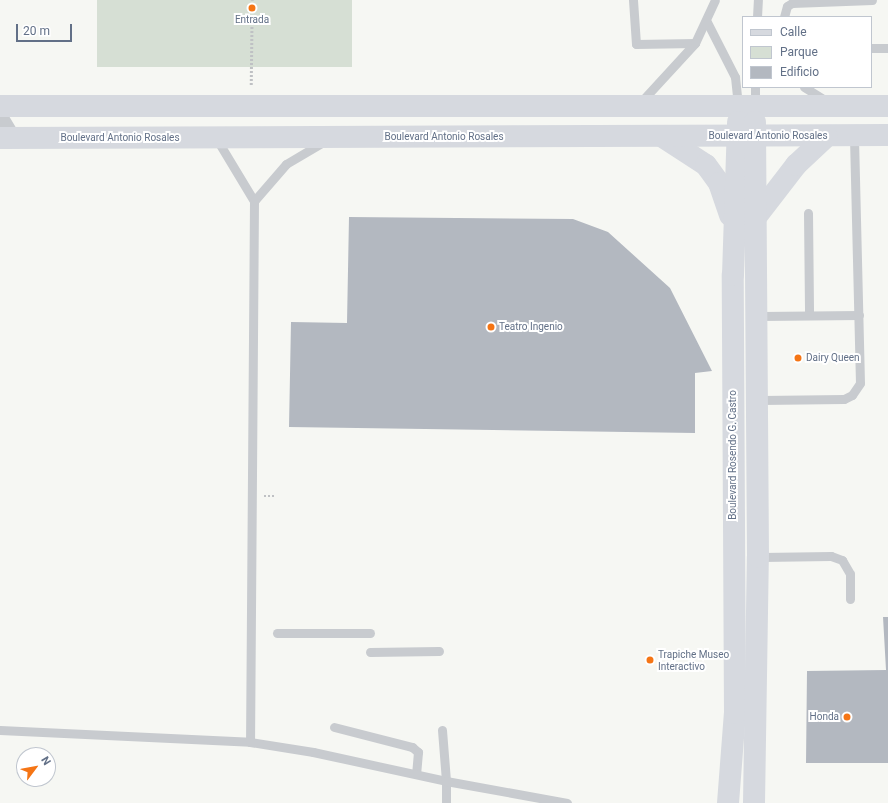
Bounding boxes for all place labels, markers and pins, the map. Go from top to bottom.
marker: Entrada [247,3,257,13]
place label: Entrada [235,14,269,26]
place label: Teatro Ingenio [499,321,563,333]
marker: Teatro Ingenio [486,322,496,332]
place label: Dairy Queen [806,352,860,364]
marker: Dairy Queen [793,353,803,363]
place label: Trapiche Museo Interactivo [658,648,729,672]
marker: Trapiche Museo Interactivo [645,655,655,665]
place label: Honda [810,711,839,723]
marker: Honda [842,712,852,722]

